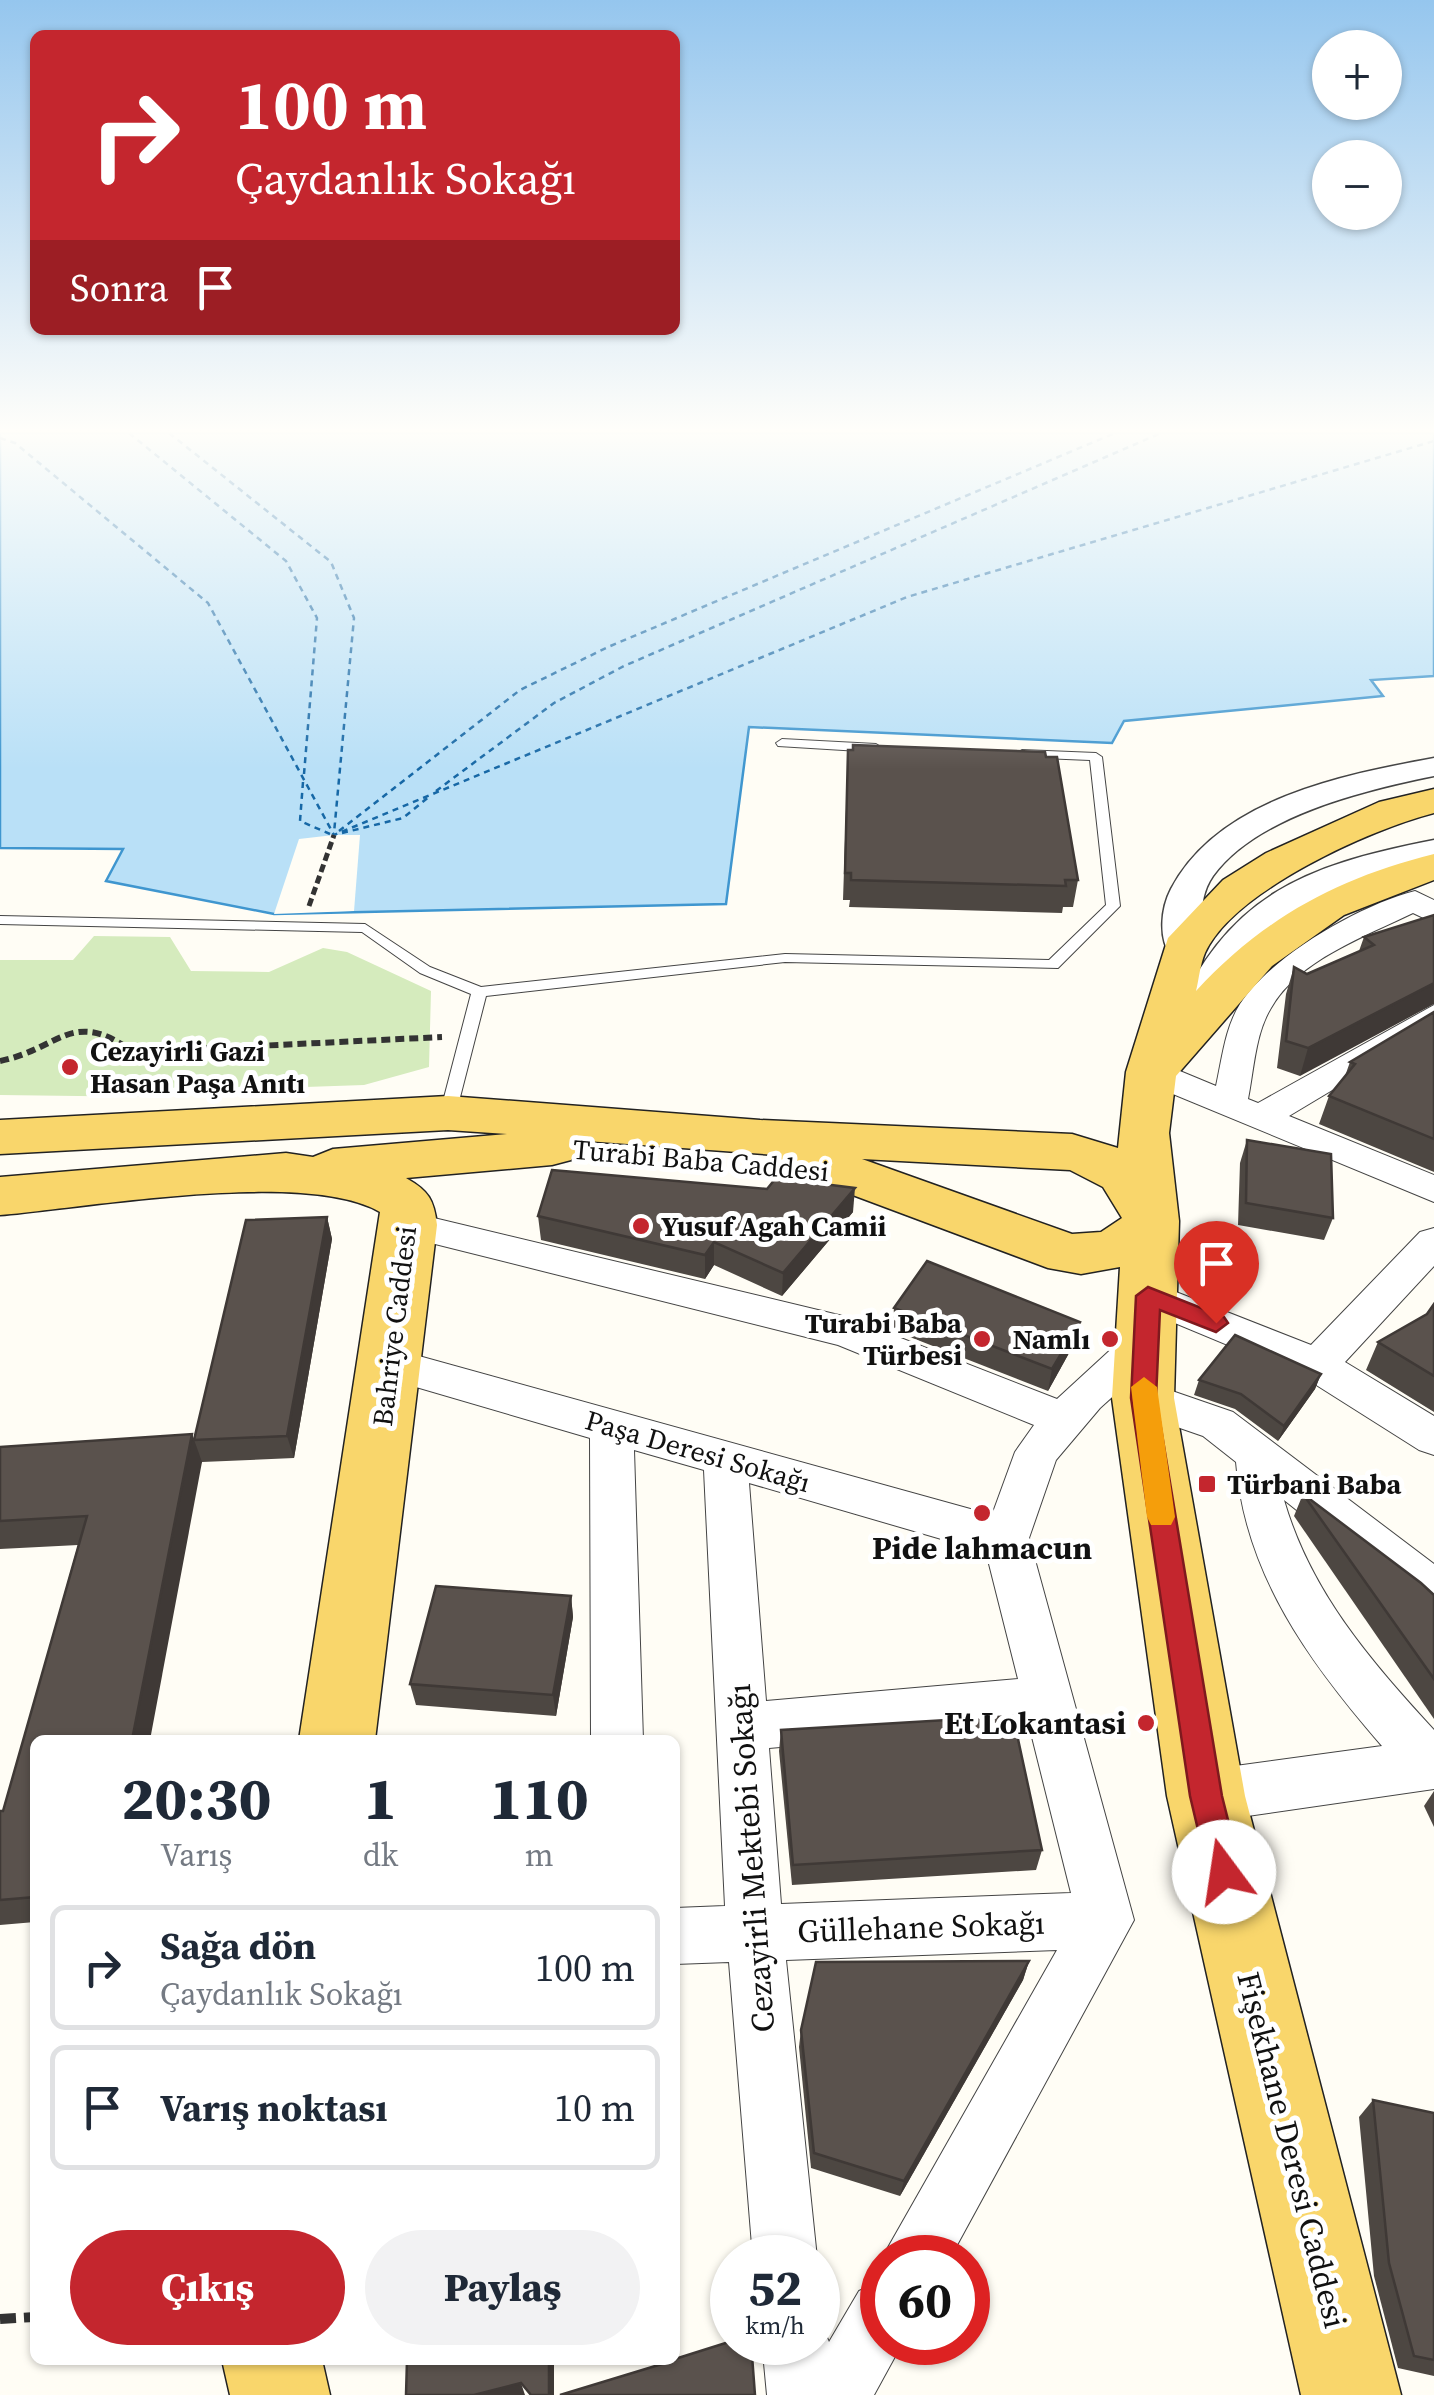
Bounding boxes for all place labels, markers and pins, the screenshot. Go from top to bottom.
place label: Cezayirli Gazi Hasan Paşa Anıtı [90,1032,305,1102]
marker: Cezayirli Gazi Hasan Paşa Anıtı [59,1056,81,1078]
place label: Yusuf Agah Camii [661,1207,886,1245]
marker: Yusuf Agah Camii [630,1215,652,1237]
pin [1174,1221,1259,1324]
place label: Turabi Baba Türbesi [805,1304,962,1374]
place label: Namlı [1013,1320,1090,1358]
marker: Turabi Baba Türbesi [971,1328,993,1350]
marker: Namlı [1099,1328,1121,1350]
place label: Türbani Baba [1227,1465,1401,1503]
marker: Türbani Baba [1196,1473,1218,1495]
marker: Pide lahmacun [971,1502,993,1524]
place label: Pide lahmacun [872,1526,1092,1570]
place label: Et Lokantasi [944,1701,1126,1745]
marker: Et Lokantasi [1135,1712,1157,1734]

